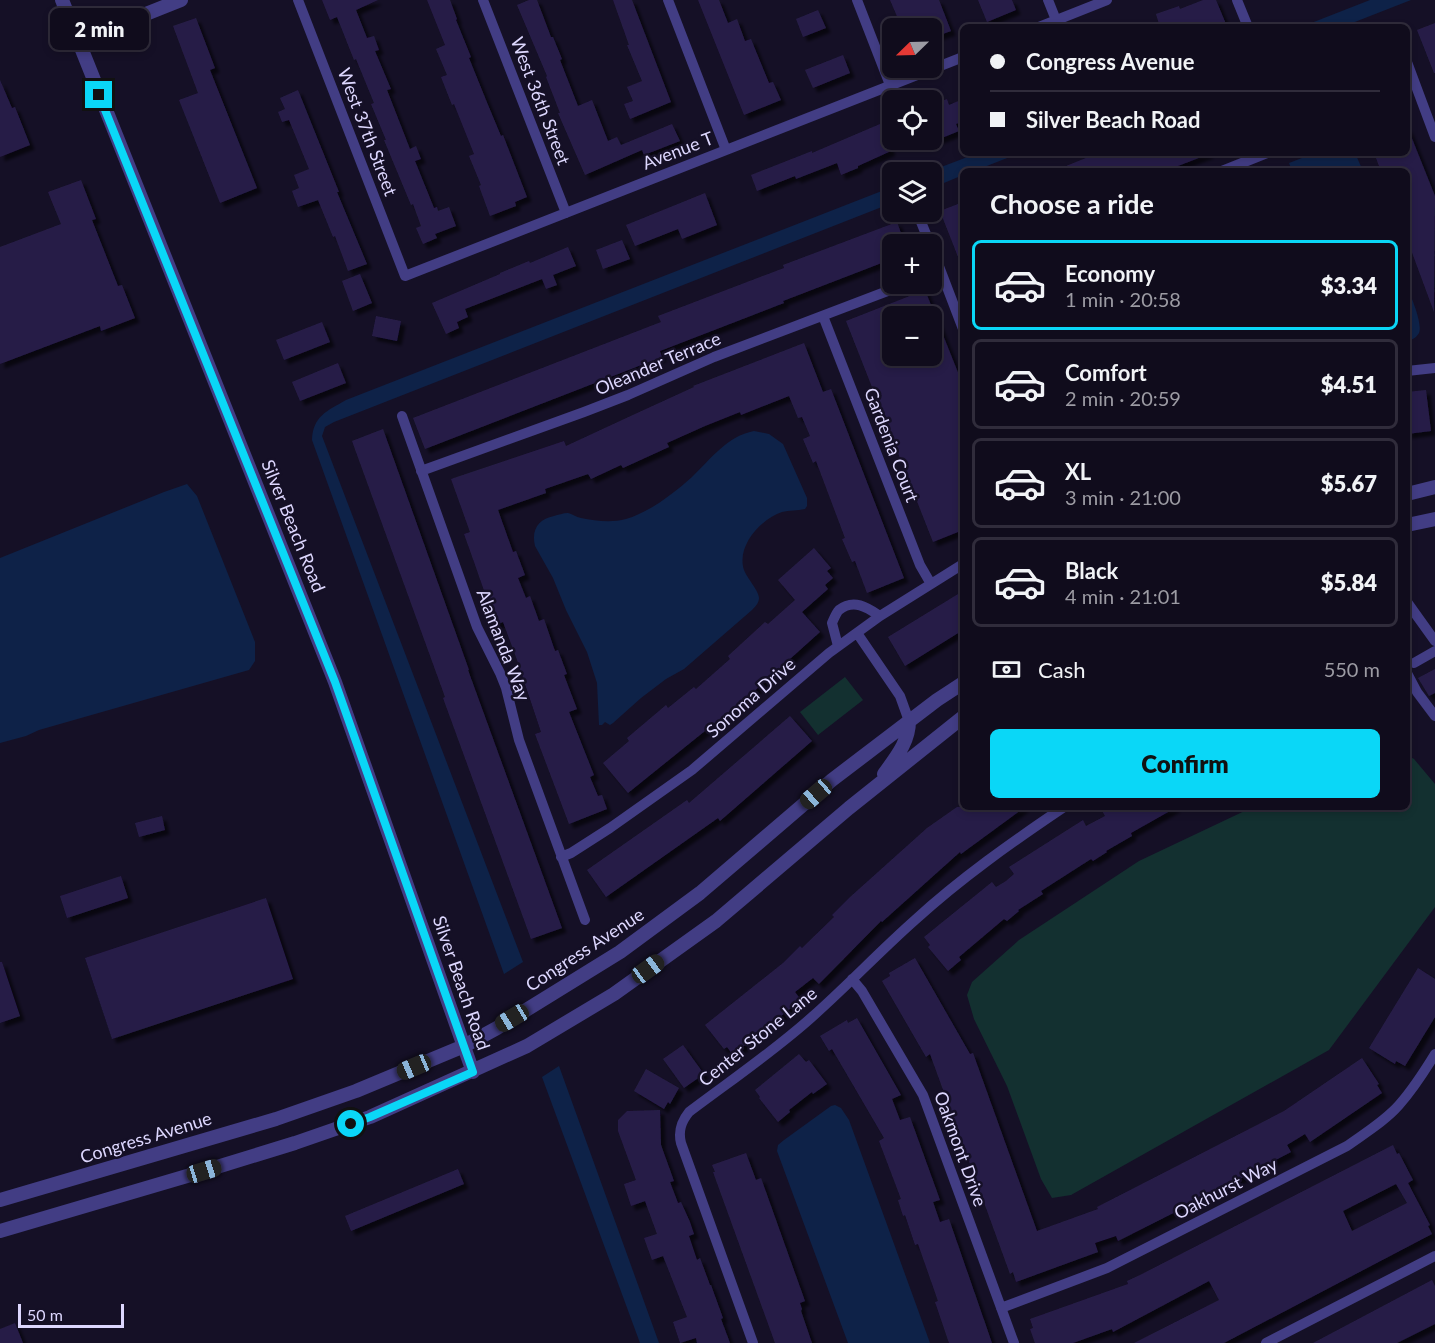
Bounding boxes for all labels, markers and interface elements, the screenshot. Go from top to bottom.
callout: 2 min [50,8,148,50]
text: 2 min [75,17,124,41]
north arrow [882,18,942,78]
map controls [882,18,942,366]
street label: West 36th Street [506,34,576,168]
text: Congress Avenue [1026,48,1195,75]
street label: West 37th Street [333,65,403,199]
route end [85,81,112,108]
button: locate [882,90,942,150]
text: Silver Beach Road [1026,106,1200,133]
street label: Avenue T [639,126,717,174]
button: layers [882,162,942,222]
text: Choose a ride [990,187,1154,220]
button: + [882,234,942,294]
icon: car [993,258,1047,312]
text: Economy [1065,260,1155,287]
text: $3.34 [1321,272,1377,299]
text: 1 min · 20:58 [1065,287,1181,311]
button: − [882,306,942,366]
street label: Oleander Terrace [591,327,724,400]
icon: car [993,357,1047,411]
text: Comfort [1065,359,1147,386]
text: $4.51 [1321,371,1377,398]
street label: Gardenia Court [860,384,924,505]
text: 2 min · 20:59 [1065,386,1181,410]
street label: Silver Beach Road [257,456,330,595]
icon: car [993,456,1047,510]
text: XL [1065,458,1091,485]
text: $5.67 [1321,470,1377,497]
text: 3 min · 21:00 [1065,485,1181,509]
icon: car [993,555,1047,609]
text: Black [1065,557,1118,584]
text: $5.84 [1321,569,1377,596]
text: 4 min · 21:01 [1065,584,1181,608]
street label: Alamanda Way [472,586,536,704]
street label: Sonoma Drive [701,652,800,742]
icon: cash [990,653,1023,686]
text: Cash [1038,656,1085,683]
text: 550 m [1324,657,1380,681]
button: Confirm [990,729,1380,798]
car [797,775,835,813]
street label: Congress Avenue [521,903,648,996]
street label: Silver Beach Road [429,913,495,1053]
car [628,951,668,987]
street label: Center Stone Lane [694,982,821,1091]
car [492,1001,532,1035]
car [394,1052,434,1082]
street label: Oakmont Drive [930,1088,992,1209]
street label: Congress Avenue [77,1107,214,1167]
route start [337,1110,364,1137]
street label: Oakhurst Way [1170,1152,1282,1224]
car [184,1157,224,1185]
scale bar [18,1301,124,1328]
text: 50 m [27,1305,63,1324]

